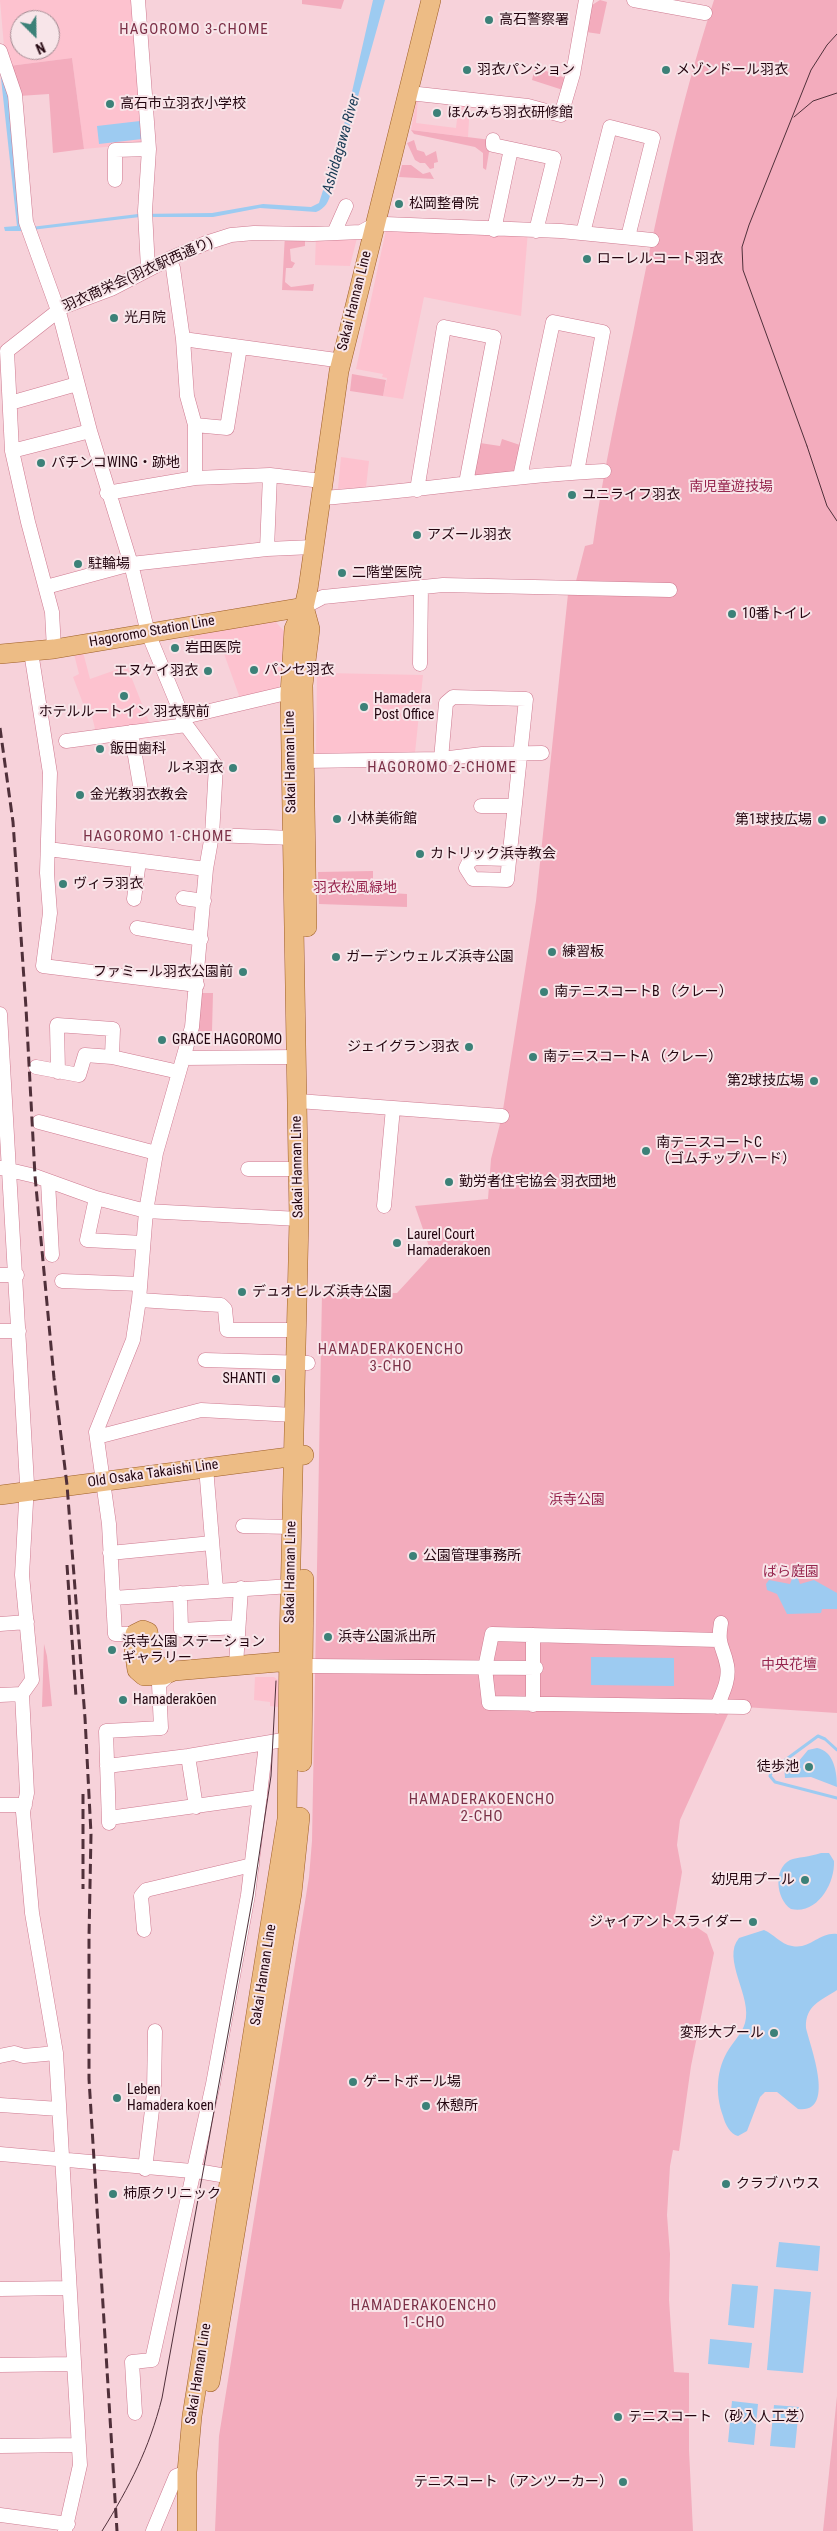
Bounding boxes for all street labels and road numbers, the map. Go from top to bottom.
street label: 羽衣商栄会(羽衣駅西通り) [60,234,216,316]
street label: Sakai Hannan Line [334,249,376,353]
street label: Hagoromo Station Line [88,613,216,651]
street label: Sakai Hannan Line [282,711,300,813]
street label: Sakai Hannan Line [289,1116,307,1218]
street label: Old Osaka Takaishi Line [87,1457,219,1491]
street label: Sakai Hannan Line [282,1521,300,1623]
street label: Sakai Hannan Line [248,1923,280,2027]
street label: Sakai Hannan Line [183,2322,215,2426]

